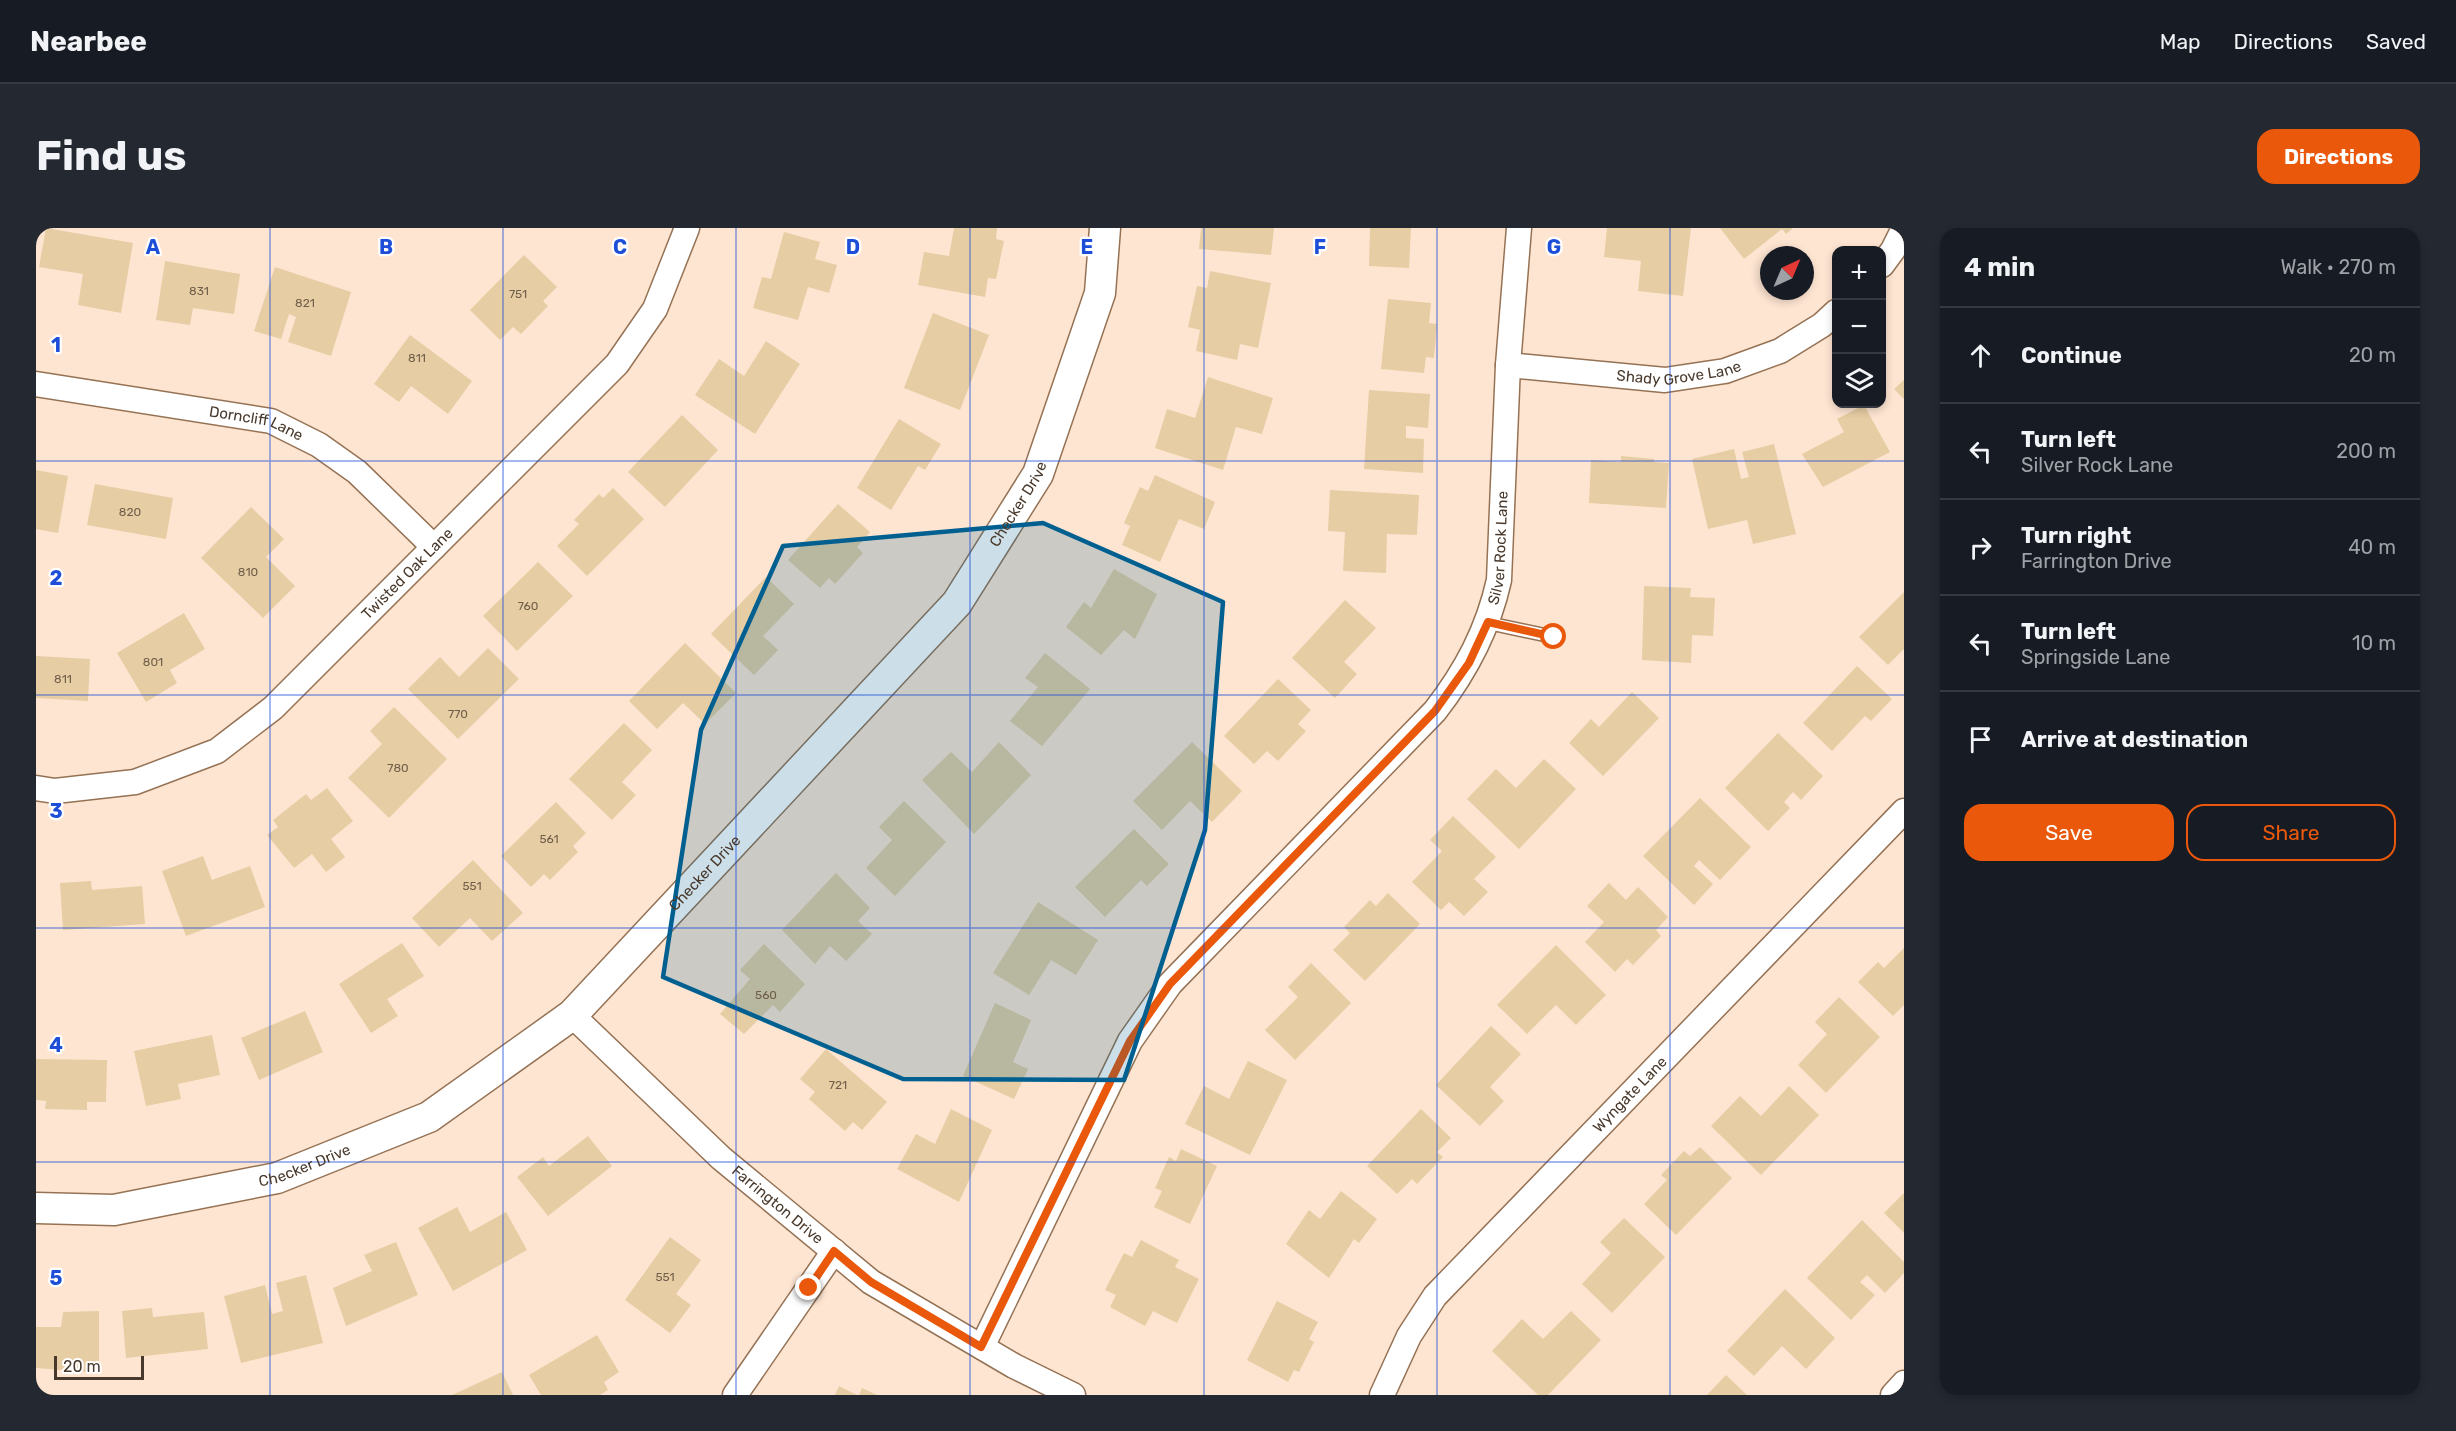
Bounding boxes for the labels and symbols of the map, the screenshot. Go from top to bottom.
text: A [146,235,161,259]
text: B [379,235,393,259]
text: C [613,235,627,259]
text: D [846,235,860,259]
text: E [1081,235,1093,259]
text: F [1314,235,1326,259]
text: G [1547,235,1561,259]
north arrow [1760,246,1814,300]
house number: 831 [189,284,209,298]
house number: 751 [509,287,527,301]
house number: 821 [295,296,315,310]
text: 1 [51,333,61,357]
house number: 811 [408,351,426,365]
street label: Shady Grove Lane [1616,357,1744,389]
street label: Dorncliff Lane [208,402,306,445]
street label: Checker Drive [986,459,1051,550]
street label: Silver Rock Lane [1484,491,1512,607]
house number: 820 [119,505,141,519]
street label: Twisted Oak Lane [358,524,457,623]
house number: 810 [238,565,258,579]
text: 2 [50,566,63,590]
house number: 760 [518,599,538,613]
route start [1540,623,1566,649]
house number: 801 [143,655,163,669]
house number: 811 [54,672,72,686]
house number: 770 [448,707,468,721]
house number: 780 [387,761,409,775]
text: 3 [49,799,63,823]
street label: Checker Drive [665,831,744,914]
house number: 561 [539,832,559,846]
house number: 551 [462,879,482,893]
house number: 560 [755,988,777,1002]
text: 4 [49,1033,63,1057]
street label: Wyngate Lane [1589,1053,1671,1136]
house number: 721 [829,1078,847,1092]
street label: Checker Drive [257,1140,353,1190]
street label: Farrington Drive [728,1162,827,1248]
text: 5 [50,1266,63,1290]
house number: 551 [655,1270,675,1284]
route end [795,1274,821,1300]
scale bar [54,1353,144,1380]

